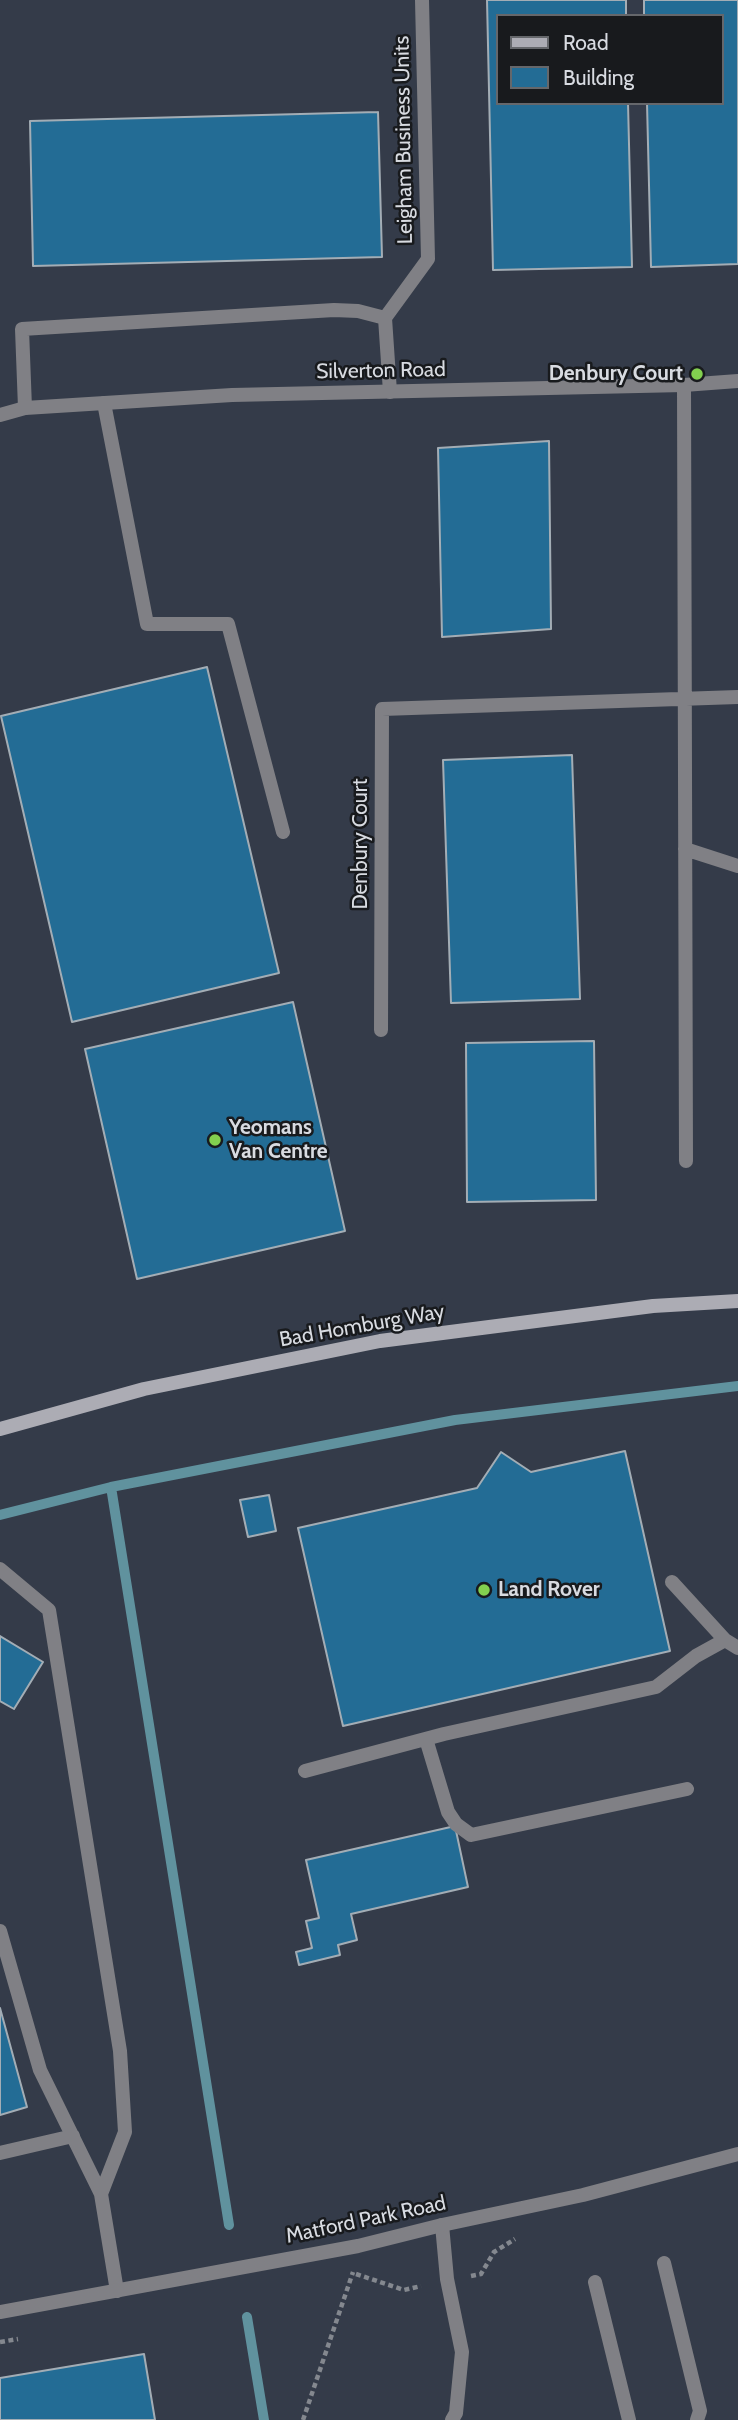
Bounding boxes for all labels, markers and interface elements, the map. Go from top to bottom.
legend [496,14,724,105]
text: Road [563,30,609,55]
street label: Leigham Business Units [390,35,418,245]
text: Building [563,65,634,90]
street label: Silverton Road [316,357,446,385]
place label: Denbury Court [549,361,683,387]
marker: Denbury Court [689,366,705,382]
street label: Denbury Court [348,778,374,910]
place label: Yeomans Van Centre [229,1115,328,1165]
marker: Yeomans Van Centre [207,1132,223,1148]
street label: Bad Homburg Way [278,1299,446,1353]
place label: Land Rover [498,1577,600,1603]
marker: Land Rover [476,1582,492,1598]
street label: Matford Park Road [284,2191,448,2249]

